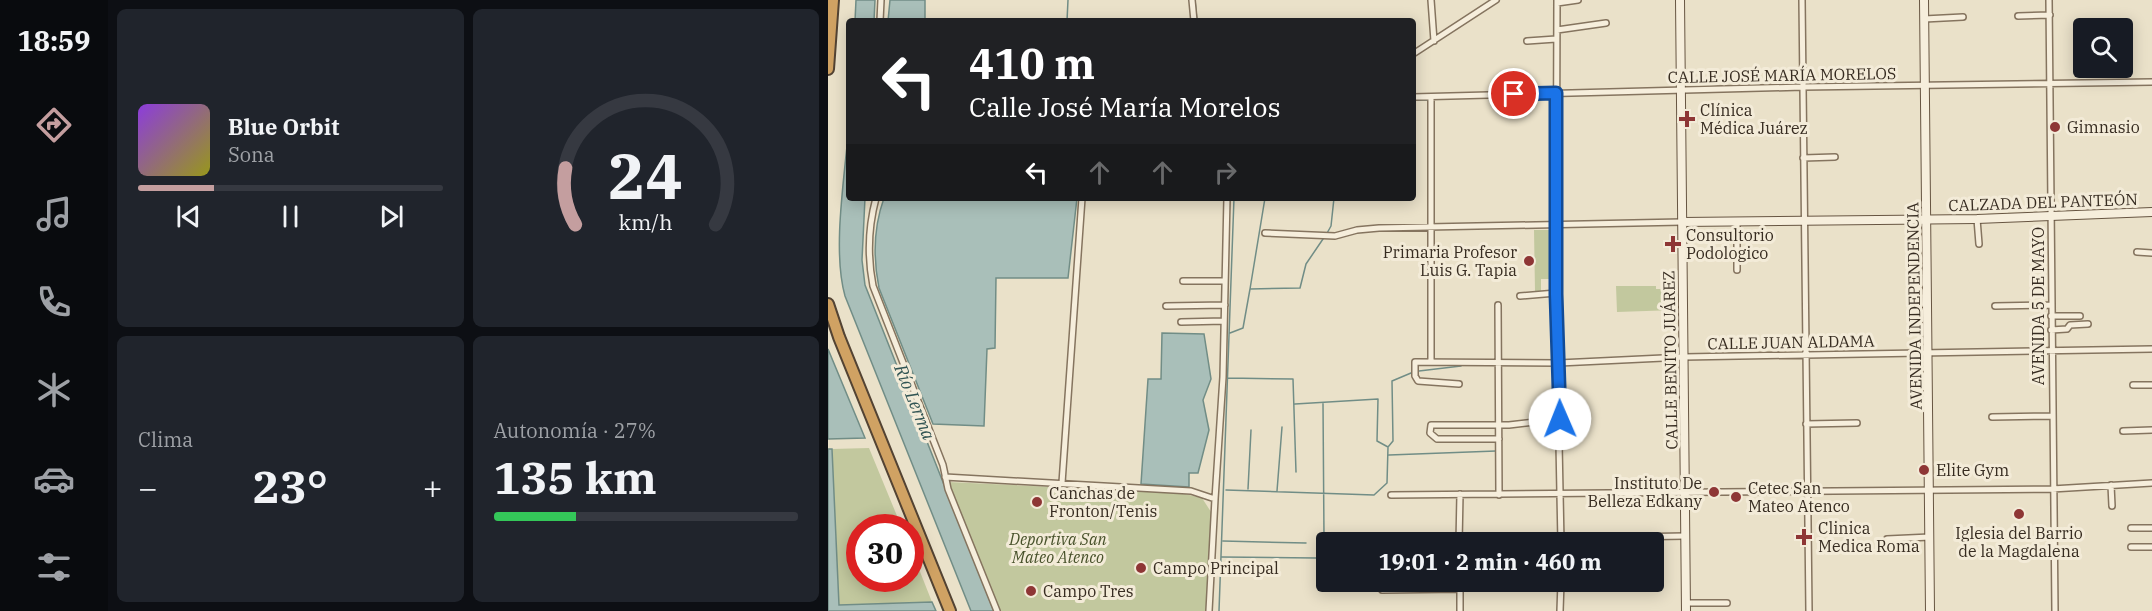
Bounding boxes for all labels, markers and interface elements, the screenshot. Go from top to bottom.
map controls [2073,18,2133,78]
button: search [2073,18,2133,78]
text: 18:59 [18,23,90,58]
text: 410 m [969,36,1095,91]
icon: left [870,42,948,120]
street label: CALLE JOSÉ MARÍA MORELOS [1667,62,1897,87]
pin [1488,68,1539,119]
icon: arrive [1497,77,1530,110]
text: Calle José María Morelos [969,89,1281,124]
place label: Clínica Médica Juárez [1700,100,1808,138]
icon: directions [33,104,75,146]
marker: Clínica Médica Juárez [1678,110,1696,128]
text: Blue Orbit [228,112,339,141]
place label: Gimnasio [2067,117,2140,137]
marker: Gimnasio [2048,120,2062,134]
text: 24 [608,135,683,216]
text: Sona [228,141,275,168]
icon: left [1020,156,1053,189]
icon: ahead [1083,156,1116,189]
icon: ahead [1146,156,1179,189]
icon: right [1209,156,1242,189]
street label: CALZADA DEL PANTEÓN [1948,188,2138,215]
icon: music [33,193,75,235]
icon: previous [172,200,205,233]
icon: pause [274,200,307,233]
icon: next [375,200,408,233]
street label: AVENIDA INDEPENDENCIA [1902,202,1926,410]
text: km/h [619,209,673,237]
place label: Consultorio Podologico [1686,225,1774,263]
street label: AVENIDA 5 DE MAYO [2028,227,2048,385]
marker: Consultorio Podologico [1664,235,1682,253]
place label: Primaria Profesor Luis G. Tapia [1383,242,1517,280]
marker: Primaria Profesor Luis G. Tapia [1522,254,1536,268]
street label: CALLE BENITO JUÁREZ [1657,270,1682,450]
icon: phone [33,281,75,323]
street label: CALLE JUAN ALDAMA [1707,331,1875,353]
water label: Río Lerma [889,360,941,444]
icon: climate [33,369,75,411]
position arrow [1528,387,1592,451]
text: Autonomía · 27% [494,417,656,444]
text: Clima [138,426,193,453]
text: 135 km [494,448,657,506]
text: 23° [253,457,328,515]
icon: car [33,458,75,500]
place label: Elite Gym [1936,460,2009,480]
marker: Elite Gym [1917,463,1931,477]
text: − [138,466,158,509]
text: + [423,466,443,509]
place label: Instituto De Belleza Edkany [1588,473,1702,511]
place label: Cetec San Mateo Atenco [1748,478,1850,516]
place label: Canchas de Fronton/Tenis [1049,483,1157,521]
marker: Instituto De Belleza Edkany [1707,485,1721,499]
marker: Cetec San Mateo Atenco [1729,490,1743,504]
marker: Canchas de Fronton/Tenis [1030,495,1044,509]
marker: Iglesia del Barrio de la Magdalena [2012,507,2026,521]
speed limit sign: 30 [846,514,924,592]
place label: Clinica Medica Roma [1818,518,1920,556]
place label: Iglesia del Barrio de la Magdalena [1955,523,2083,561]
marker: Clinica Medica Roma [1795,528,1813,546]
park label: Deportiva San Mateo Atenco [1008,529,1107,567]
icon: filters [33,546,75,588]
text: 19:01 · 2 min · 460 m [1378,547,1602,576]
place label: Campo Principal [1153,558,1279,578]
marker: Campo Principal [1134,561,1148,575]
place label: Campo Tres [1043,581,1134,601]
marker: Campo Tres [1024,584,1038,598]

